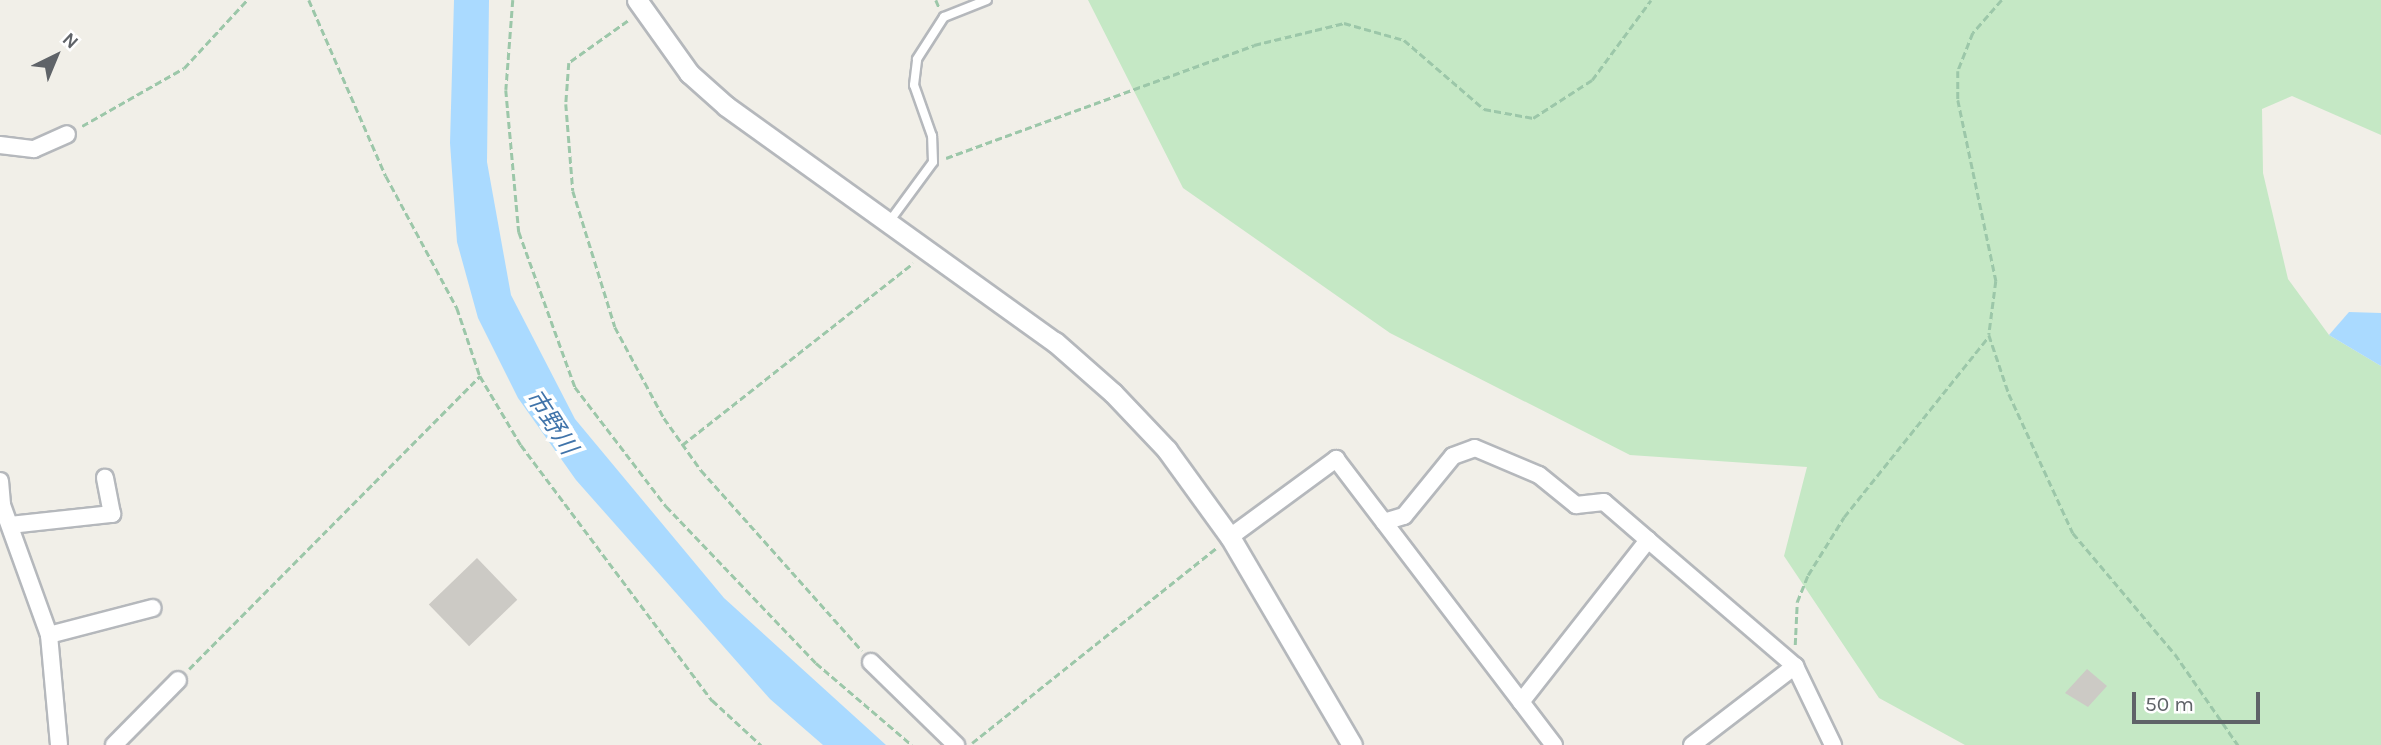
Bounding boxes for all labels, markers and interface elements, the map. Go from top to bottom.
north arrow [21,21,91,91]
text: N [58,28,83,53]
water label: 市野川 [519,384,583,460]
scale bar [2136,678,2264,722]
text: 50 m [2145,692,2194,716]

